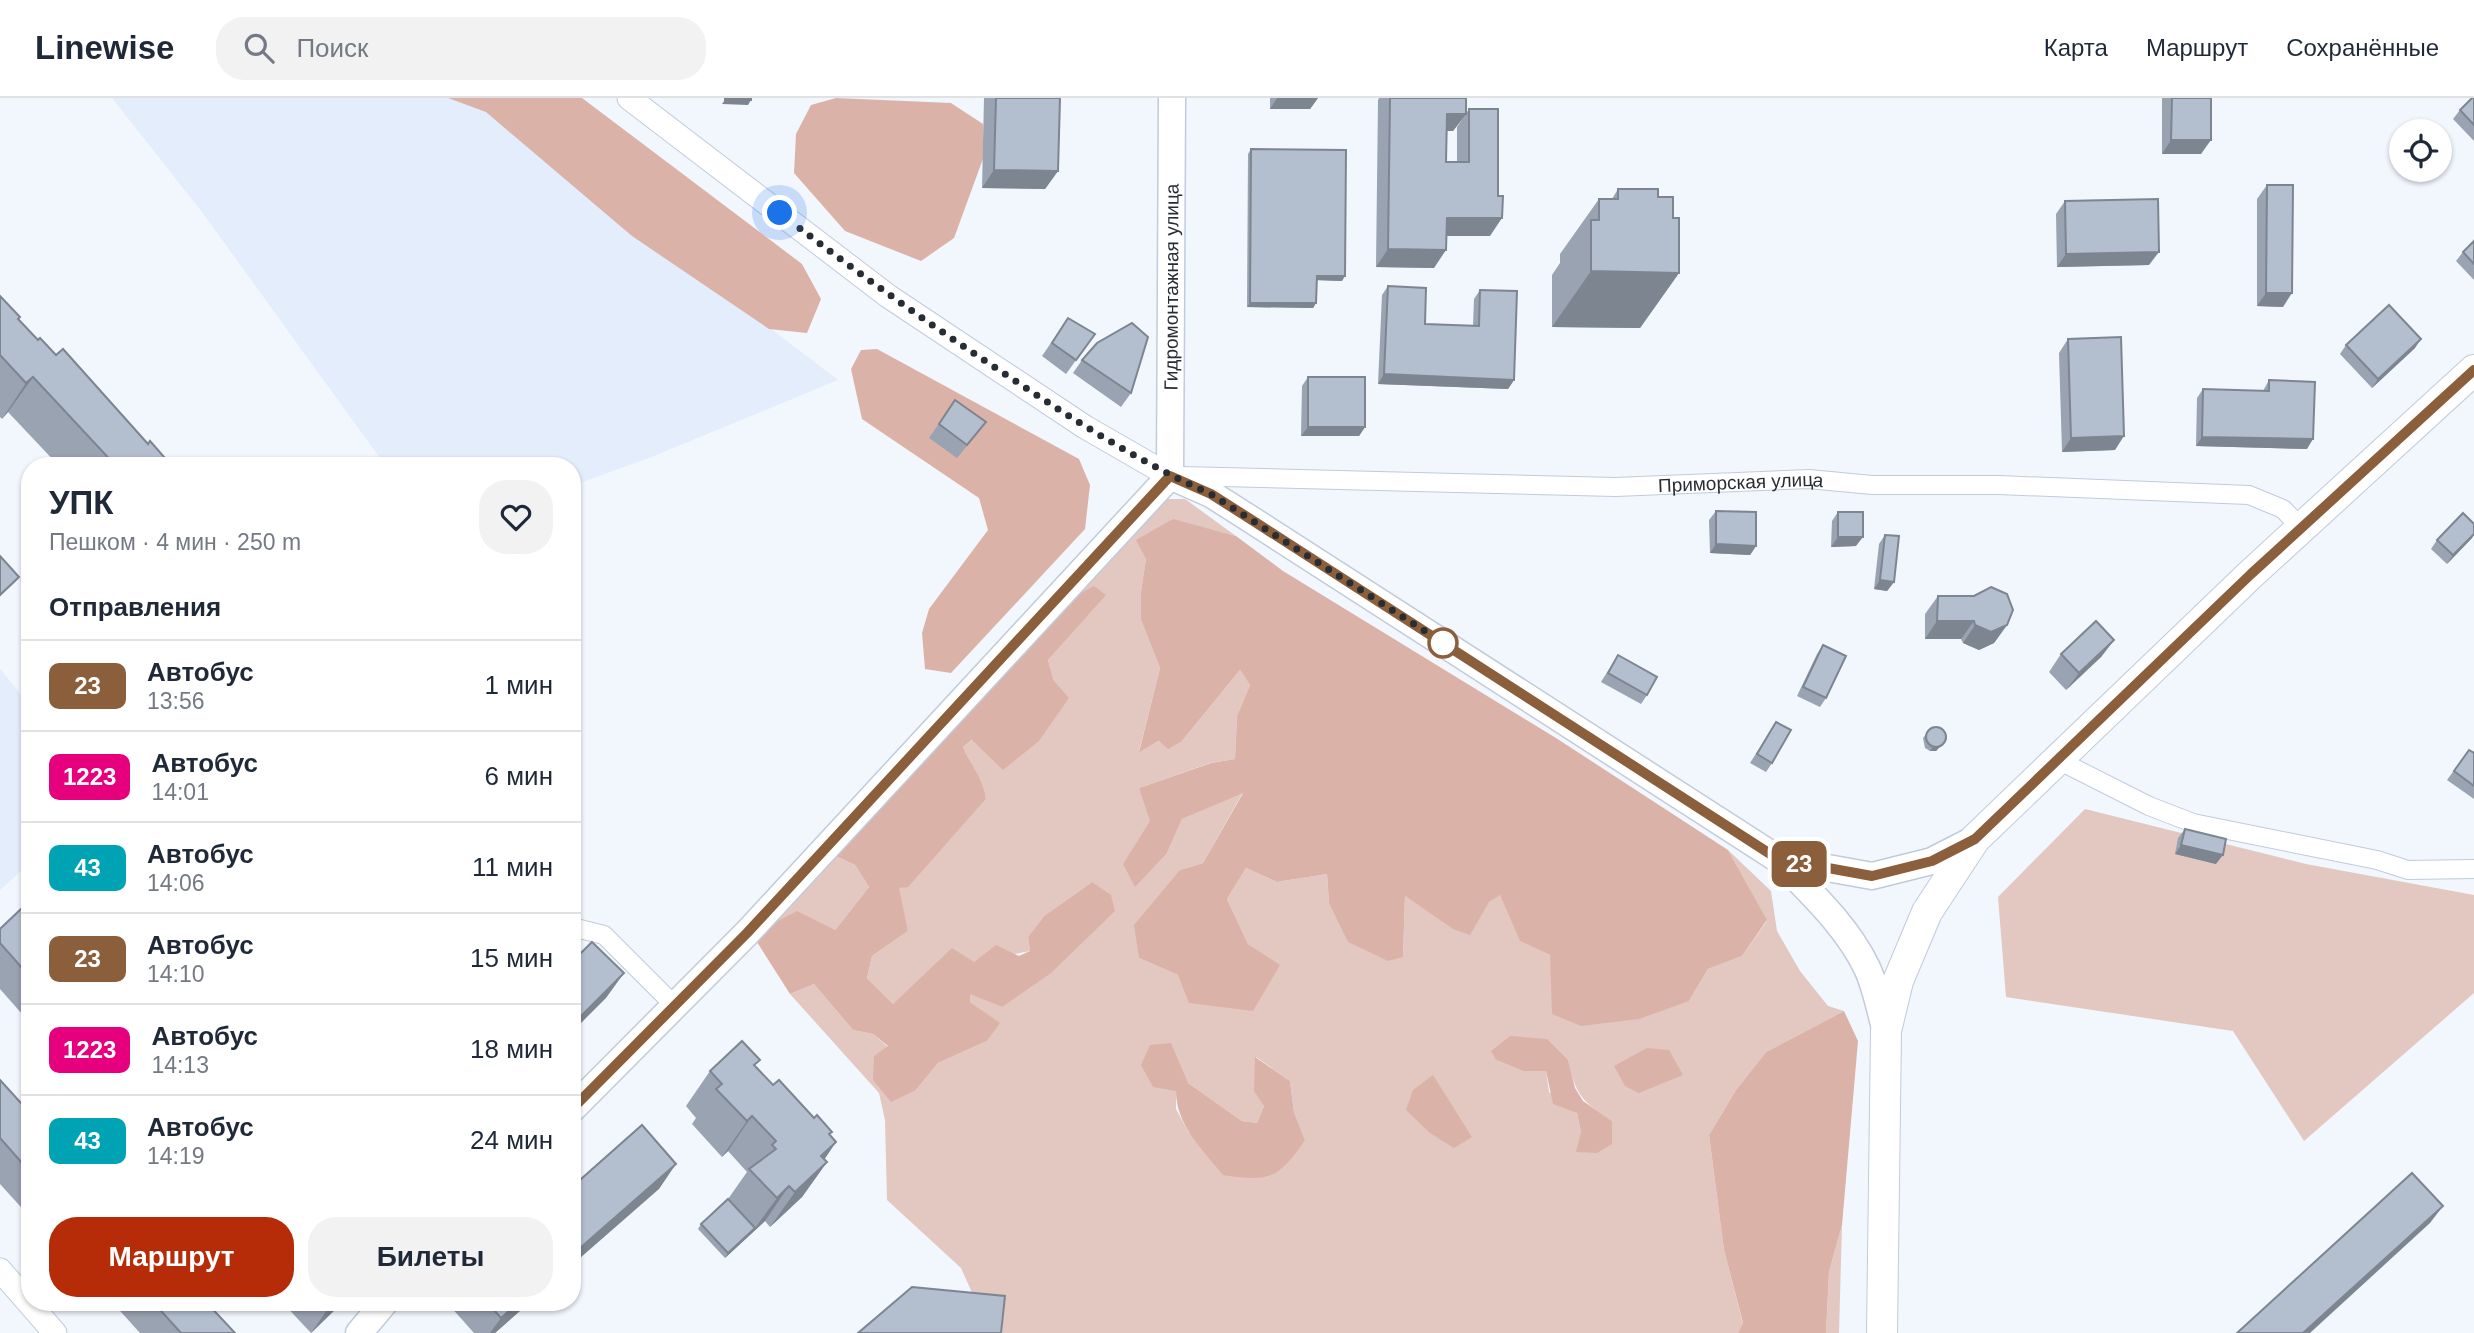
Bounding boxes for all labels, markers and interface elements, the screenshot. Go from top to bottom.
search box [216,17,706,80]
text: Linewise [35,29,174,66]
icon: search [240,29,278,67]
text: Поиск [296,33,368,63]
text: Карта [2044,34,2108,61]
text: Маршрут [2146,34,2248,61]
text: Сохранённые [2286,34,2439,61]
map controls [2389,119,2452,182]
button: locate [2389,119,2452,182]
street label: Гидромонтажная улица [1160,183,1183,391]
your location [762,195,797,230]
street label: Приморская улица [1658,469,1825,496]
button: heart [479,480,553,554]
text: УПК [49,484,113,521]
text: Пешком · 4 мин · 250 m [49,529,301,555]
text: Отправления [49,592,221,622]
unlabelled marker [1428,628,1458,658]
text: Автобус [147,657,254,687]
text: 1 мин [485,670,553,700]
text: 23 [74,672,101,699]
text: 13:56 [147,688,205,714]
text: Автобус [151,748,258,778]
text: 6 мин [485,761,553,791]
text: 1223 [63,763,116,790]
text: 14:01 [151,779,209,805]
text: Автобус [147,839,254,869]
line badge: 23 [1768,841,1830,887]
text: 23 [1786,850,1812,877]
text: 11 мин [472,852,553,882]
text: 43 [74,854,101,881]
text: 14:06 [147,870,205,896]
text: Автобус [147,930,254,960]
text: 15 мин [470,943,553,973]
text: 23 [74,945,101,972]
text: 14:10 [147,961,205,987]
text: Автобус [151,1021,258,1051]
text: 18 мин [470,1034,553,1064]
text: 1223 [63,1036,116,1063]
text: 14:13 [151,1052,209,1078]
text: Автобус [147,1112,254,1142]
text: 24 мин [470,1125,553,1155]
text: 43 [74,1127,101,1154]
text: 14:19 [147,1143,205,1169]
button: Маршрут [49,1217,294,1297]
button: Билеты [308,1217,553,1297]

